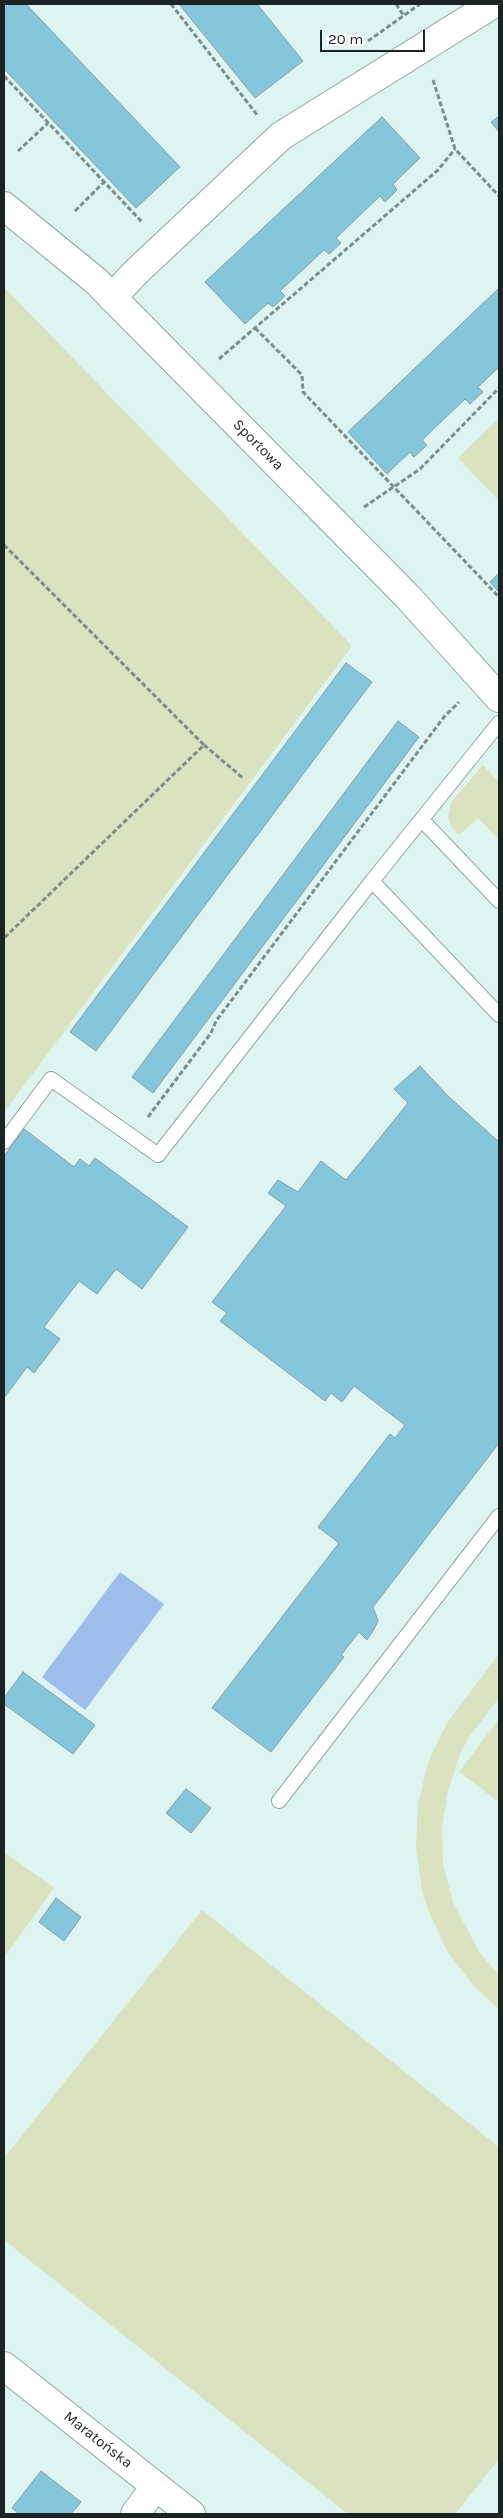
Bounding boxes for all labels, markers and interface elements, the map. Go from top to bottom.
scale bar [323,20,428,52]
text: 20 m [328,30,363,48]
street label: Sportowa [229,416,287,474]
street label: Maratońska [60,2408,136,2472]

